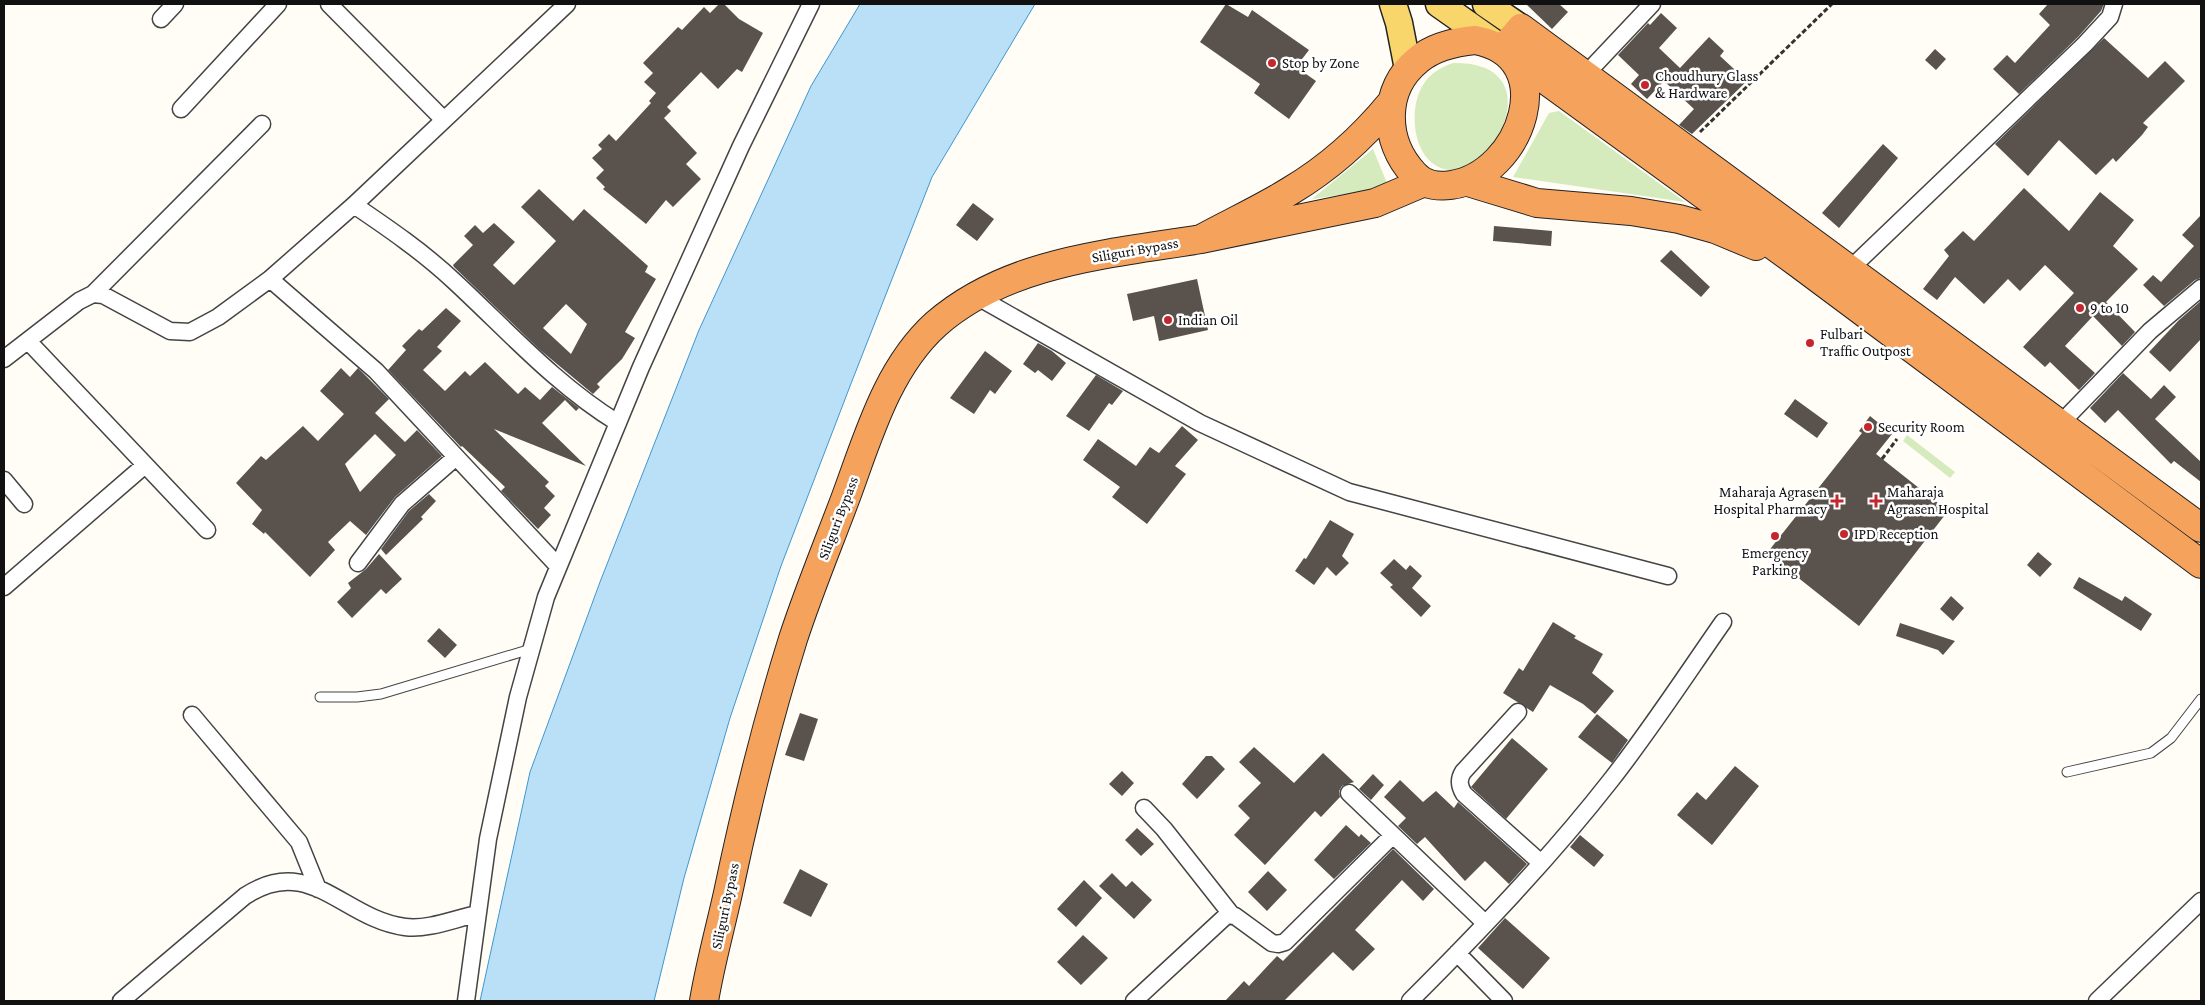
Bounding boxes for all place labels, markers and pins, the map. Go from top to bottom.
place label: Stop by Zone [1282,55,1360,72]
marker: Stop by Zone [1266,57,1278,69]
place label: Choudhury Glass & Hardware [1655,68,1759,101]
marker: Choudhury Glass & Hardware [1639,79,1651,91]
place label: 9 to 10 [2090,300,2129,316]
marker: 9 to 10 [2074,302,2086,314]
place label: Indian Oil [1178,312,1238,328]
marker: Indian Oil [1162,314,1174,326]
place label: Fulbari Traffic Outpost [1820,326,1912,360]
marker: Fulbari Traffic Outpost [1804,337,1816,349]
place label: Security Room [1878,419,1965,436]
marker: Security Room [1862,421,1874,433]
place label: Maharaja Agrasen Hospital Pharmacy [1713,484,1827,518]
place label: Maharaja Agrasen Hospital [1887,484,1989,518]
marker: Maharaja Agrasen Hospital [1869,494,1883,508]
marker: Maharaja Agrasen Hospital Pharmacy [1831,495,1843,507]
place label: IPD Reception [1854,526,1939,543]
marker: IPD Reception [1838,528,1850,540]
marker: Emergency Parking [1769,530,1781,542]
place label: Emergency Parking [1742,545,1808,579]

